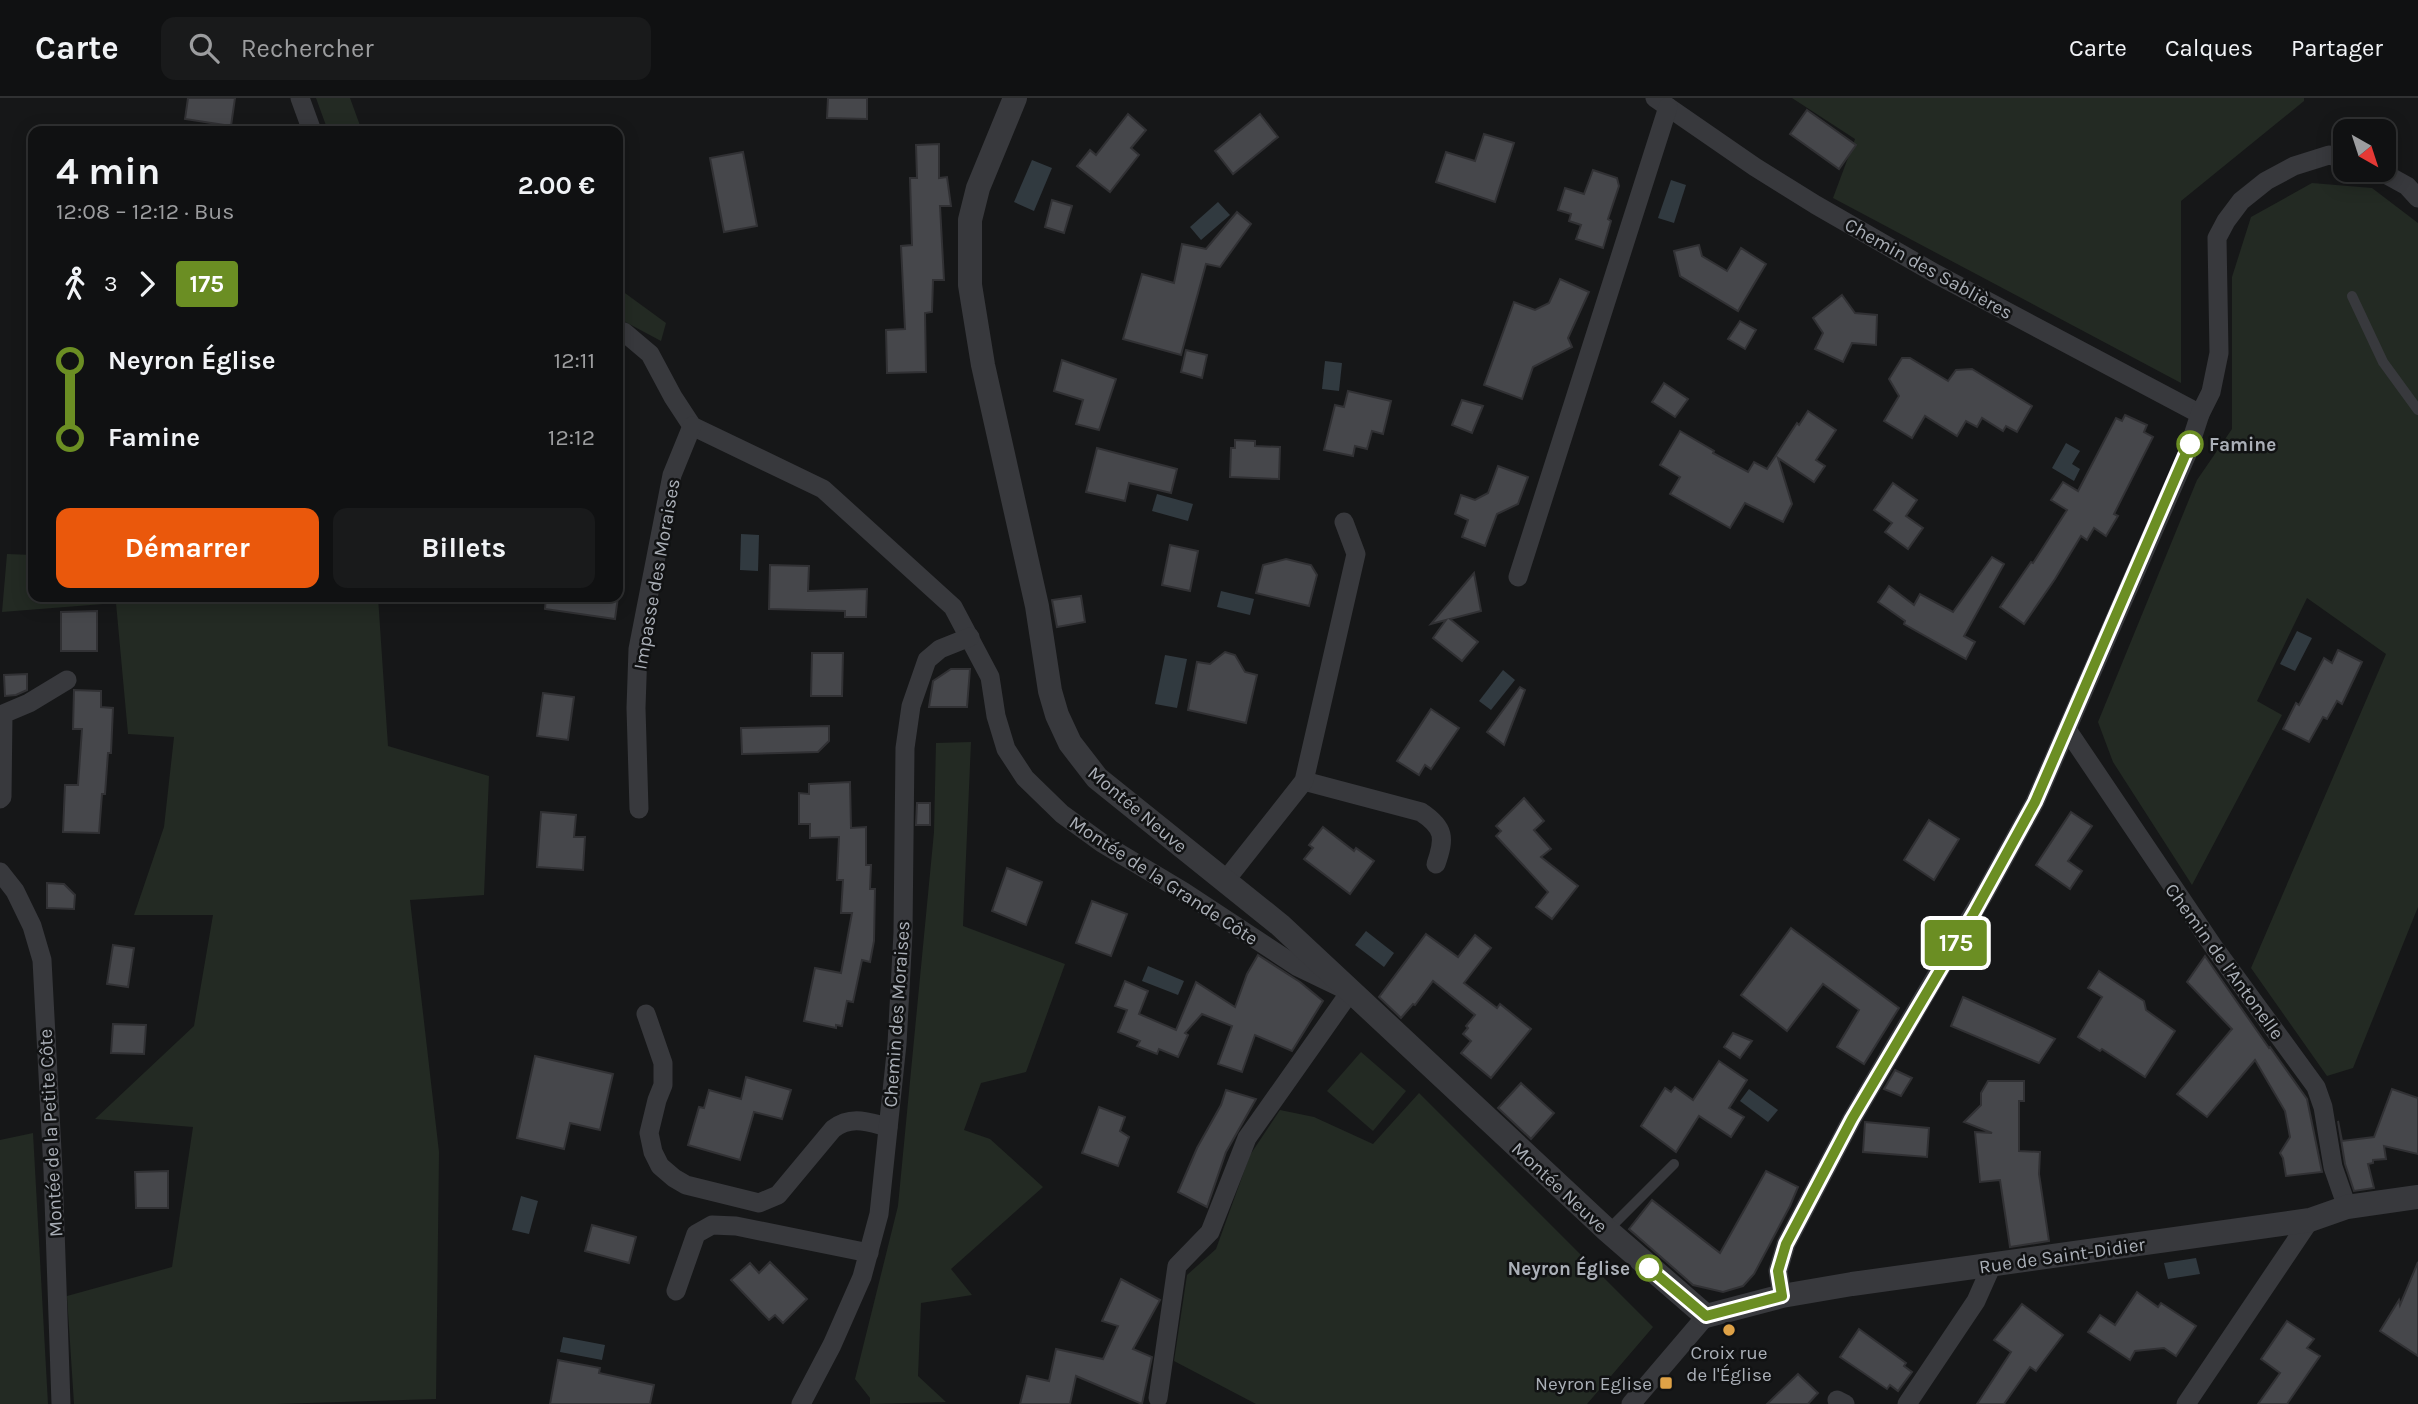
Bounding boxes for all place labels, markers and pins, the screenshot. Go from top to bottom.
marker: Famine [2177,431,2203,457]
place label: Famine [2209,434,2276,456]
place label: Neyron Église [1508,1255,1630,1280]
marker: Neyron Église [1636,1255,1662,1281]
marker: Croix rue de l'Église [1721,1322,1737,1338]
place label: Croix rue de l'Église [1686,1342,1772,1386]
place label: Neyron Eglise [1535,1373,1652,1395]
marker: Neyron Eglise [1658,1375,1674,1391]

